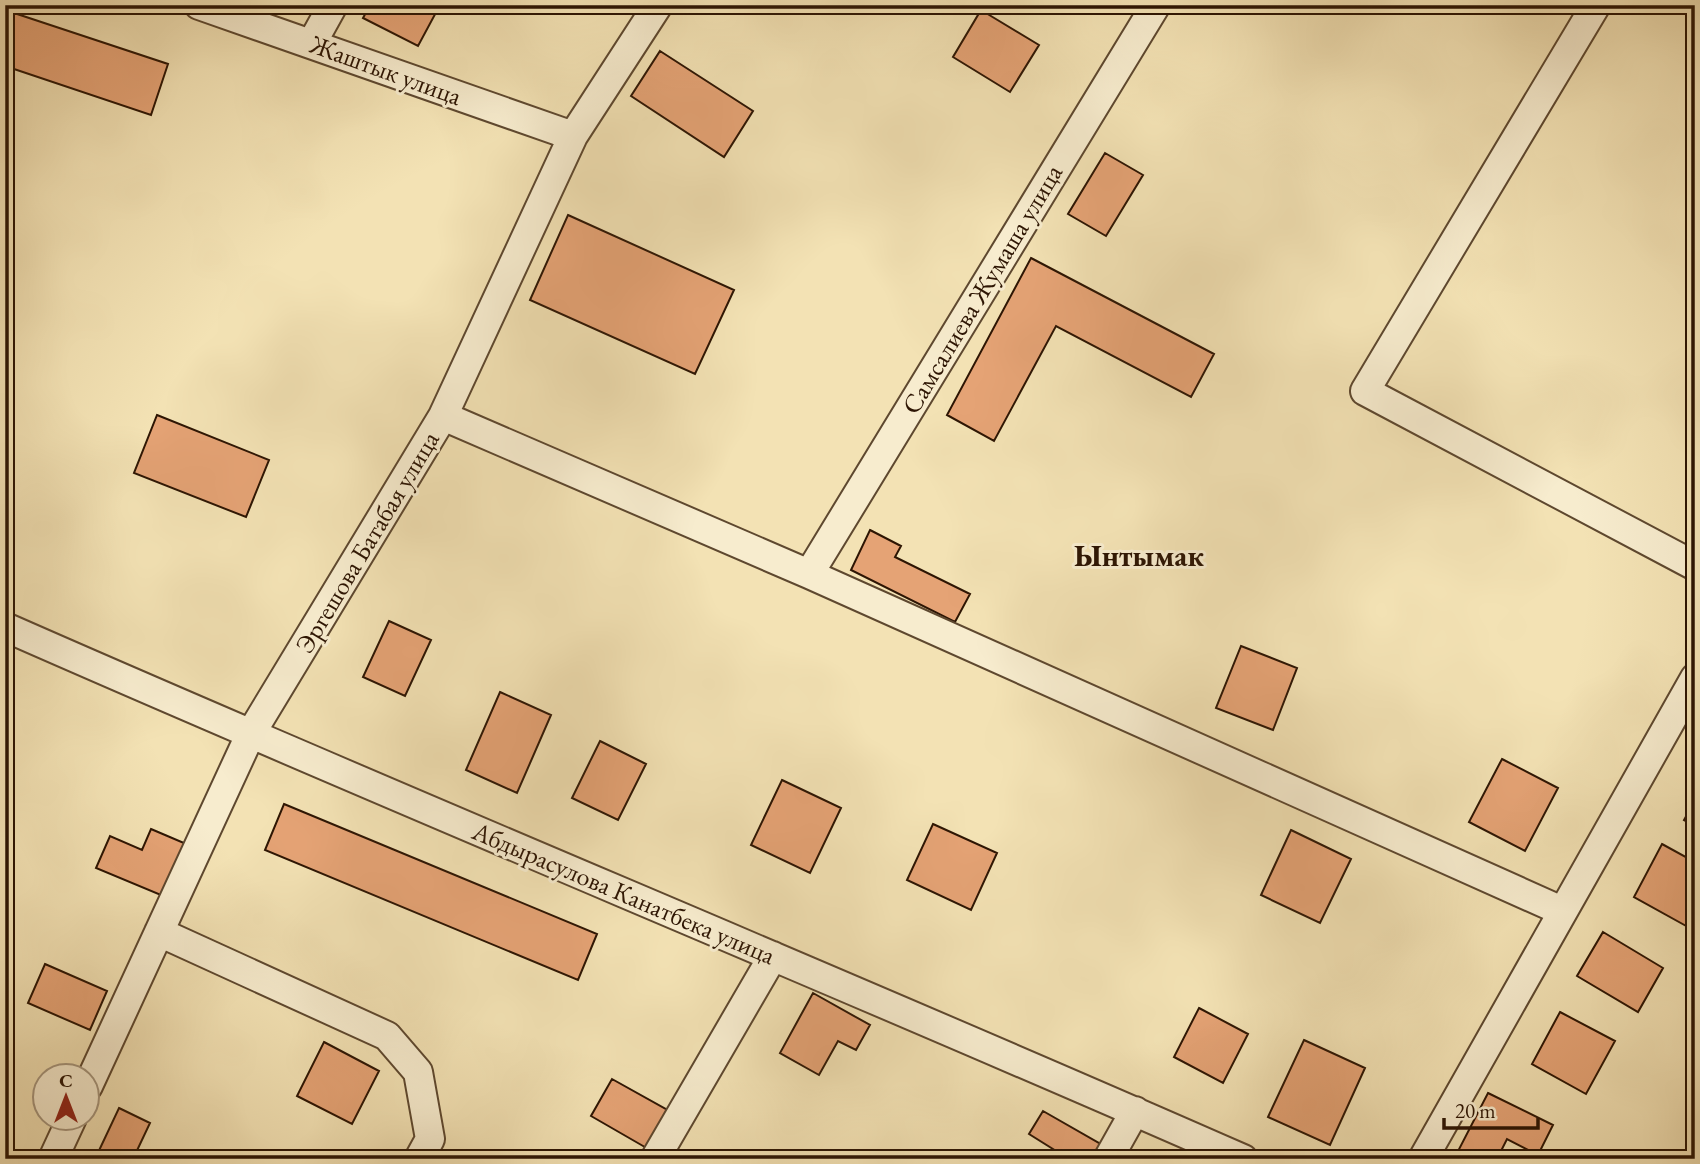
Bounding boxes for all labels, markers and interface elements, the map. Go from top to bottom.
street label: Жаштык улица [305,27,467,113]
street label: Самсалиева Жумаша улица [894,157,1070,420]
street label: Эргешова Батабая улица [287,424,447,659]
district label: Ынтымак [1074,536,1205,575]
street label: Абдырасулова Канатбека улица [467,813,781,973]
north arrow [32,1062,102,1132]
text: С [59,1068,73,1093]
scale bar [1444,1087,1539,1131]
text: 20 m [1455,1097,1496,1124]

